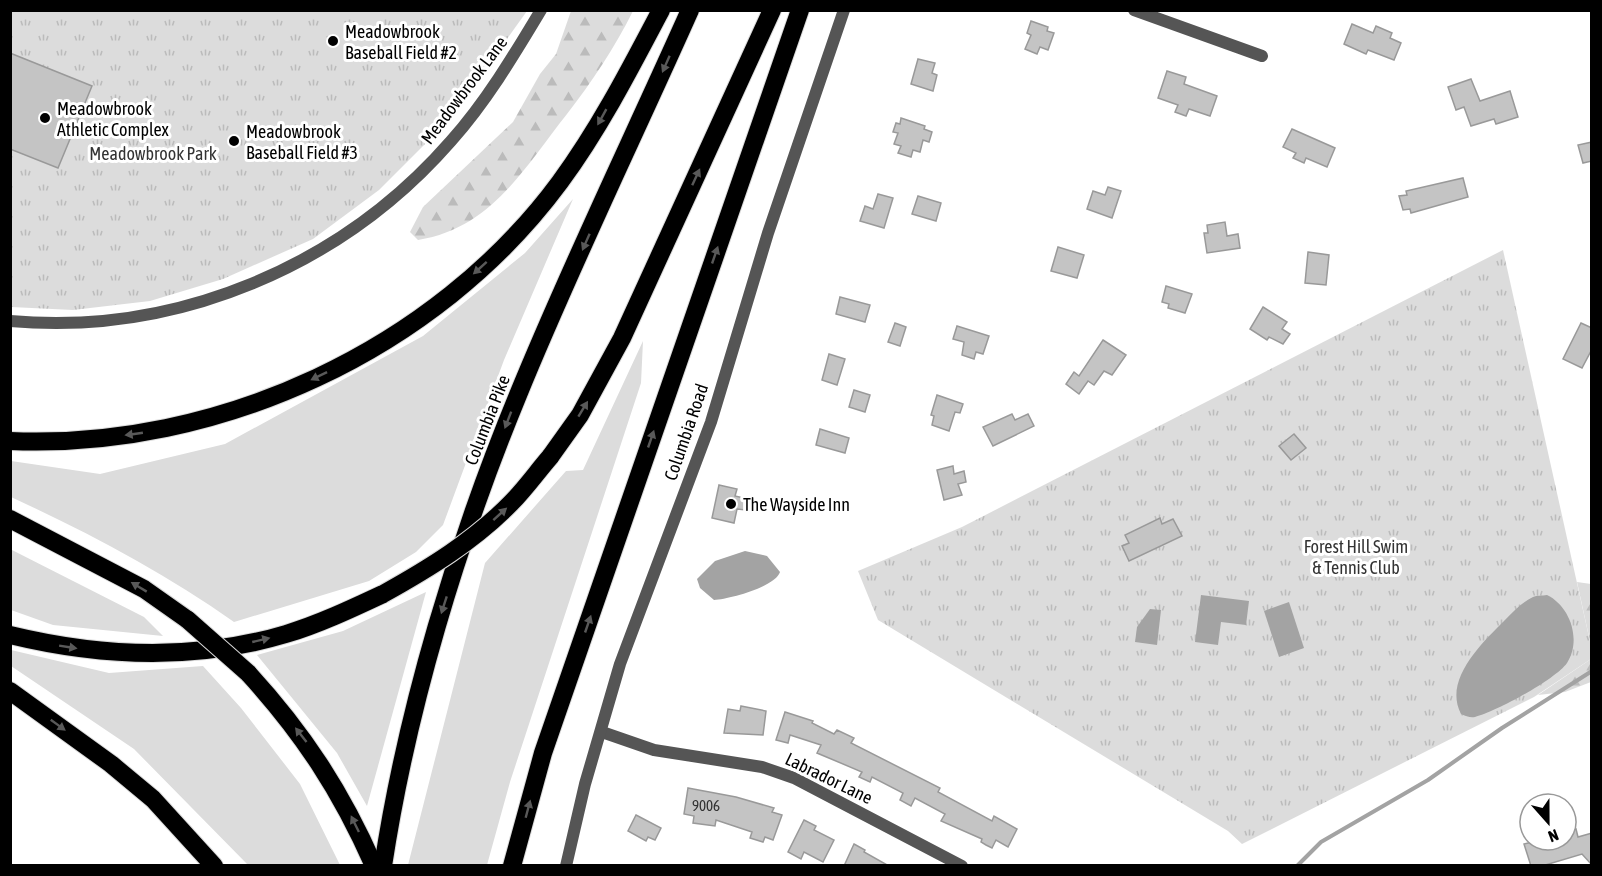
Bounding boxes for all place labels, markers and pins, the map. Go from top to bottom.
place label: Meadowbrook Baseball Field #2 [345,21,457,63]
marker: Meadowbrook Baseball Field #2 [326,34,340,48]
place label: Meadowbrook Athletic Complex [57,98,169,140]
marker: Meadowbrook Athletic Complex [38,111,52,125]
place label: Meadowbrook Baseball Field #3 [246,121,358,163]
marker: Meadowbrook Baseball Field #3 [227,134,241,148]
place label: The Wayside Inn [743,494,850,515]
marker: The Wayside Inn [724,497,738,511]

